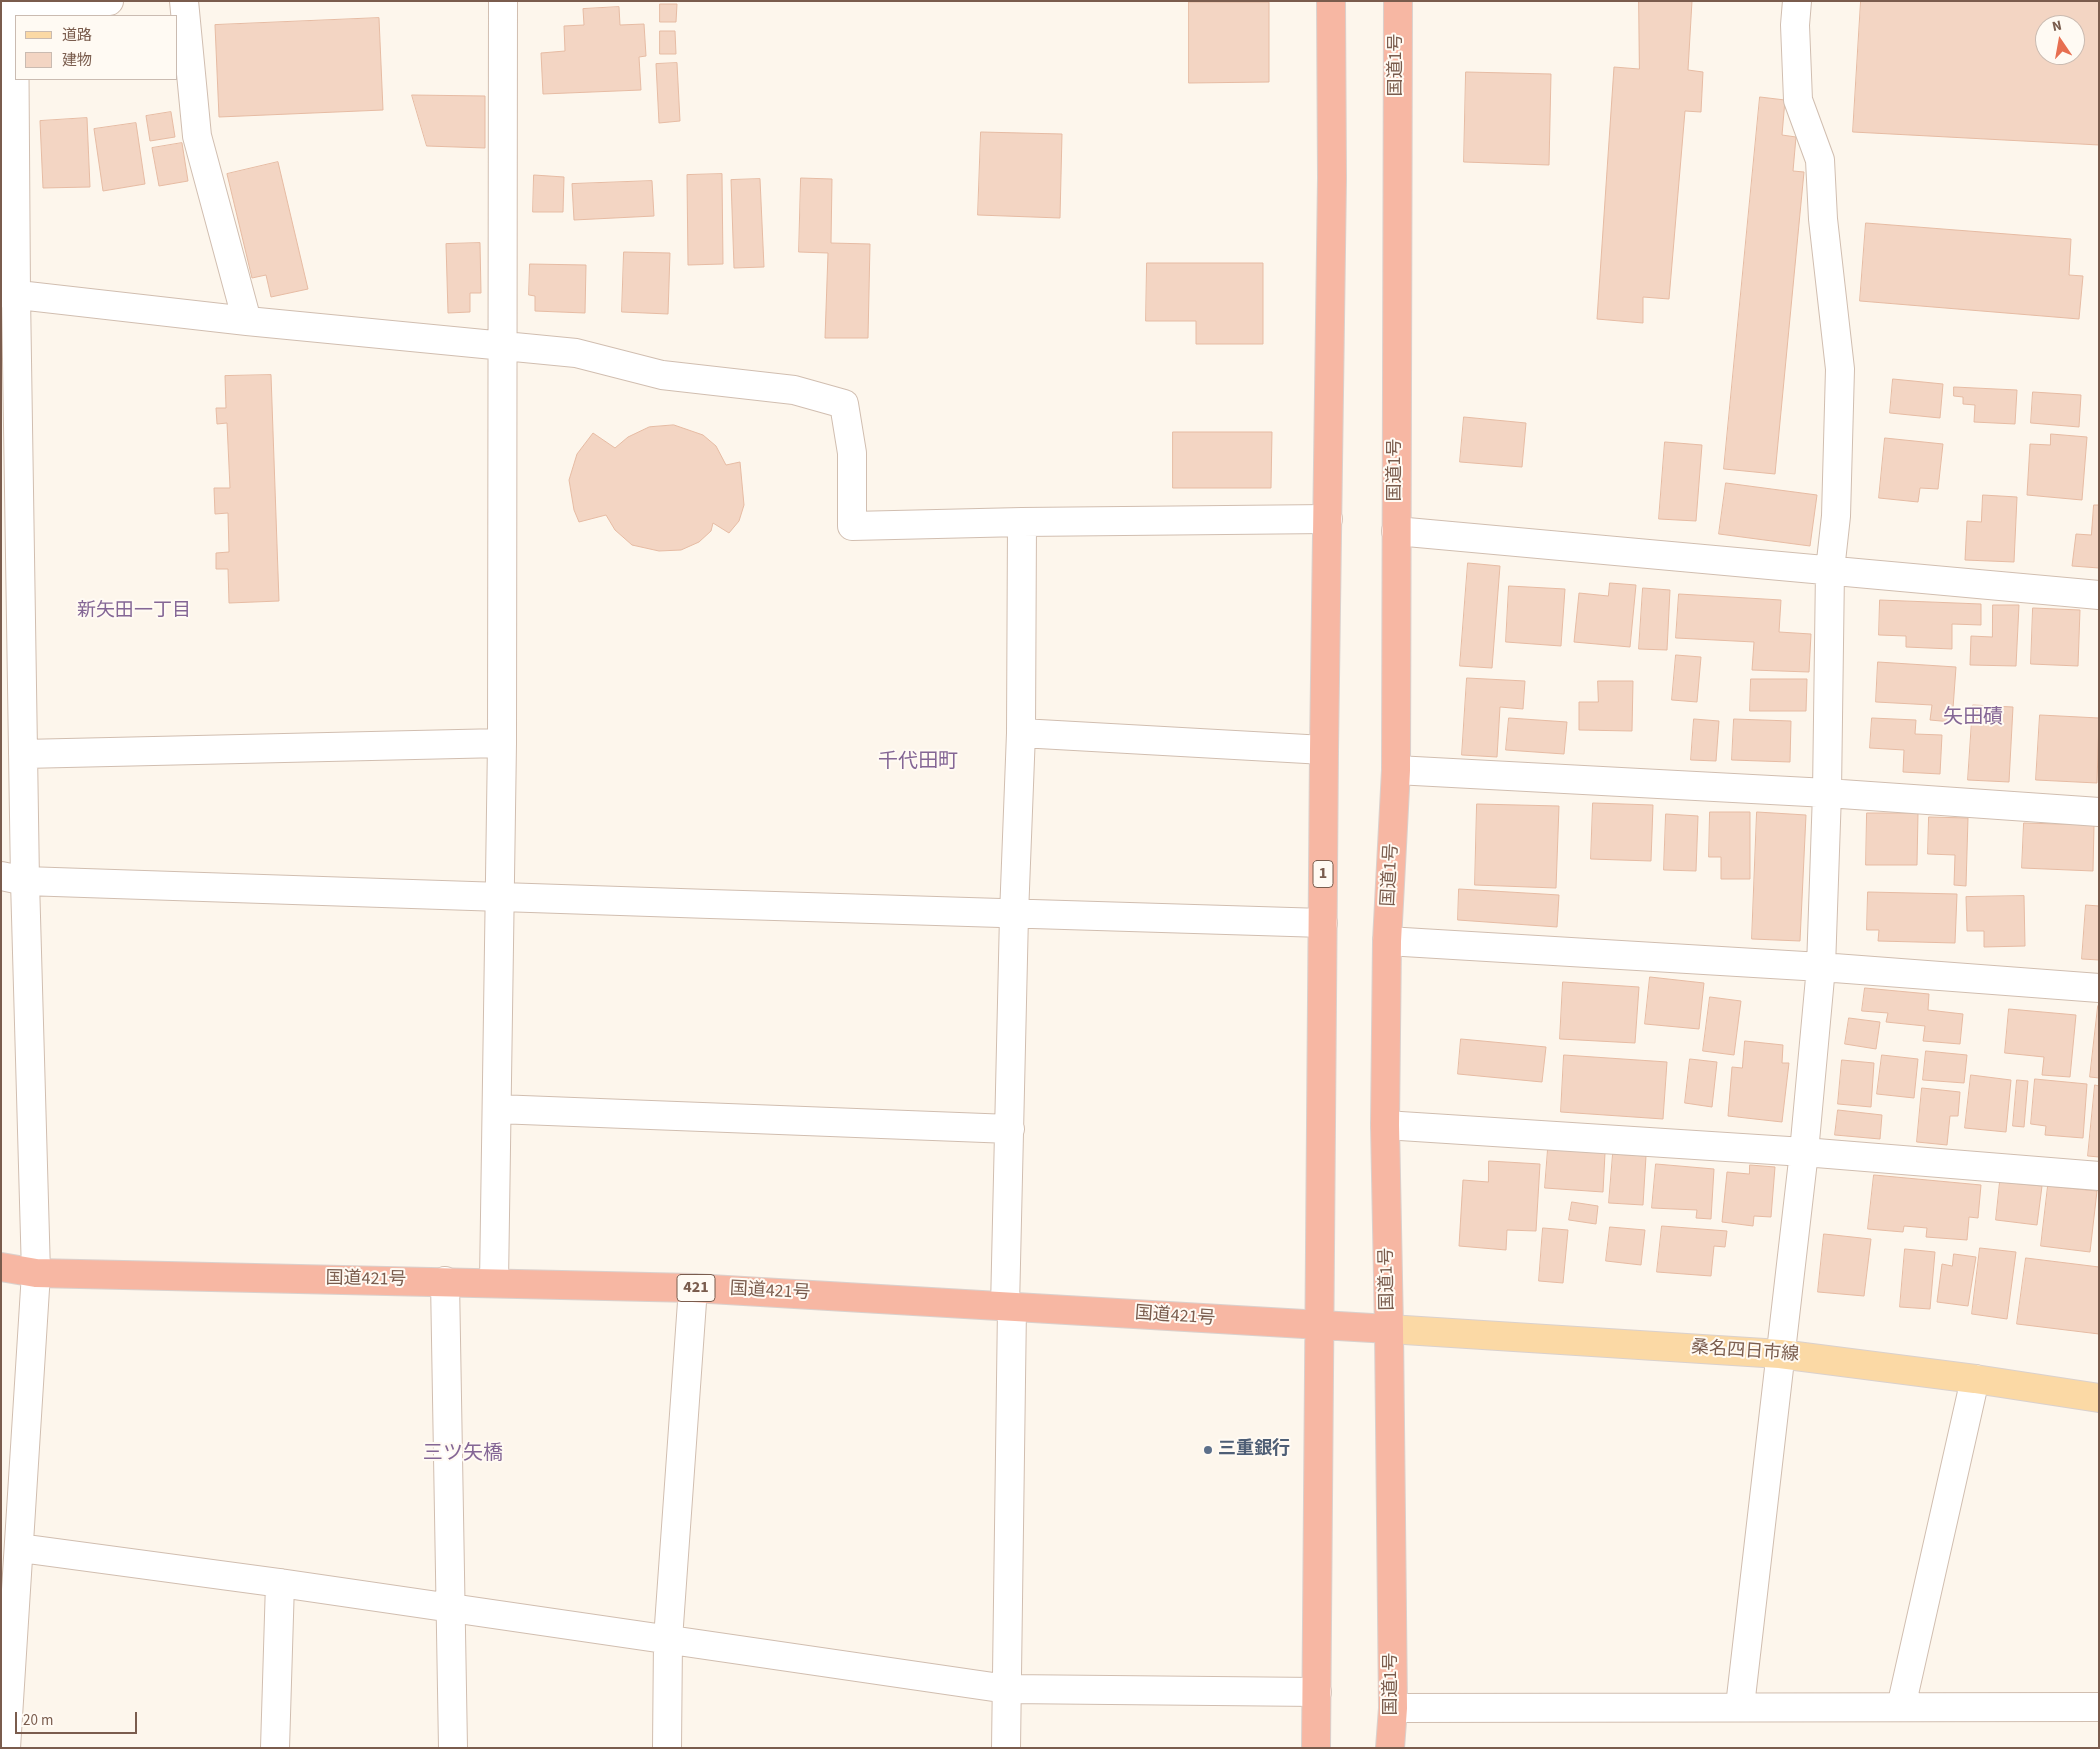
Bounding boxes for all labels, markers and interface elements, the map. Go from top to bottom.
legend [15,15,178,80]
north arrow [2035,15,2085,65]
text: N [2050,16,2064,37]
text: 道路 [62,25,92,46]
street label: 国道1号 [1386,34,1408,96]
text: 建物 [62,50,92,71]
street label: 国道1号 [1385,439,1407,501]
district label: 新矢田一丁目 [77,601,191,623]
district label: 矢田磧 [1943,707,2003,731]
district label: 千代田町 [878,751,958,775]
street label: 国道1号 [1379,843,1403,907]
road number: 1 [1313,861,1333,888]
street label: 国道1号 [1377,1247,1399,1311]
street label: 国道421号 [325,1268,407,1292]
road number: 421 [677,1275,715,1302]
street label: 国道421号 [729,1279,811,1305]
street label: 国道421号 [1134,1303,1216,1331]
street label: 桑名四日市線 [1690,1337,1800,1367]
place label: 三重銀行 [1218,1439,1290,1461]
district label: 三ツ矢橋 [423,1443,503,1467]
marker: 三重銀行 [1202,1444,1214,1456]
street label: 国道1号 [1381,1653,1403,1715]
scale bar [18,1702,140,1734]
text: 20 m [23,1710,53,1731]

